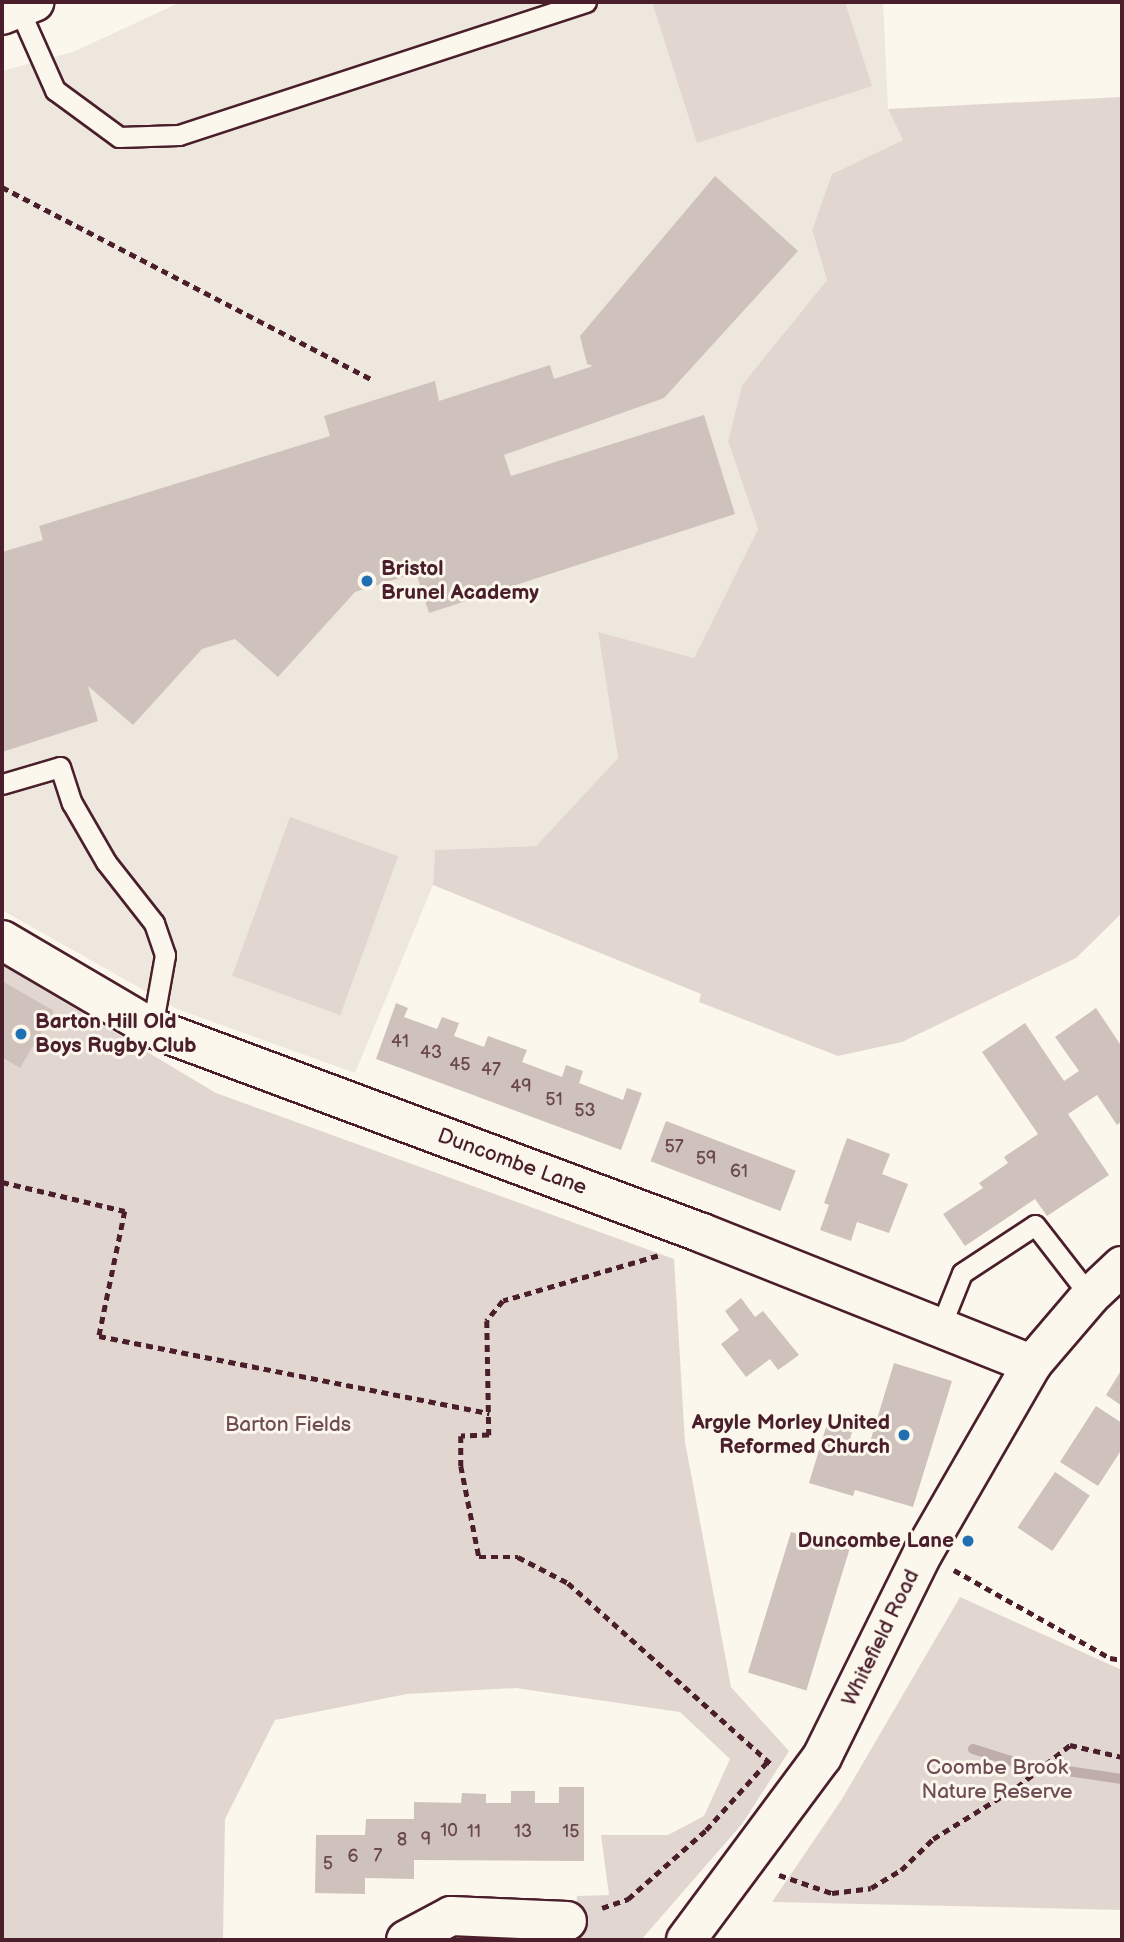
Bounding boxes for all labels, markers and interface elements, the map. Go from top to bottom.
place label: Bristol Brunel Academy [381,556,539,606]
marker: Bristol Brunel Academy [359,573,375,589]
place label: Barton Hill Old Boys Rugby Club [35,1009,197,1059]
marker: Barton Hill Old Boys Rugby Club [13,1026,29,1042]
house number: 41 [391,1031,409,1053]
house number: 43 [420,1042,442,1064]
house number: 45 [449,1054,471,1076]
house number: 47 [481,1059,501,1081]
house number: 49 [510,1076,532,1098]
house number: 51 [545,1089,563,1111]
house number: 53 [574,1100,596,1122]
street label: Duncombe Lane [434,1123,590,1201]
house number: 57 [664,1136,684,1158]
house number: 59 [696,1148,716,1170]
house number: 61 [730,1161,748,1183]
place label: Argyle Morley United Reformed Church [691,1410,890,1460]
park label: Barton Fields [225,1412,351,1438]
marker: Argyle Morley United Reformed Church [896,1427,912,1443]
place label: Duncombe Lane [798,1528,954,1554]
marker: Duncombe Lane [960,1533,976,1549]
street label: Whitefield Road [837,1566,925,1710]
park label: Coombe Brook Nature Reserve [921,1755,1073,1805]
house number: 10 [440,1820,458,1842]
house number: 11 [467,1821,481,1843]
house number: 13 [514,1821,532,1843]
house number: 15 [562,1821,580,1843]
house number: 8 [397,1829,407,1851]
house number: 9 [421,1829,431,1851]
house number: 7 [374,1845,382,1867]
house number: 6 [348,1846,358,1868]
house number: 5 [323,1853,333,1875]

